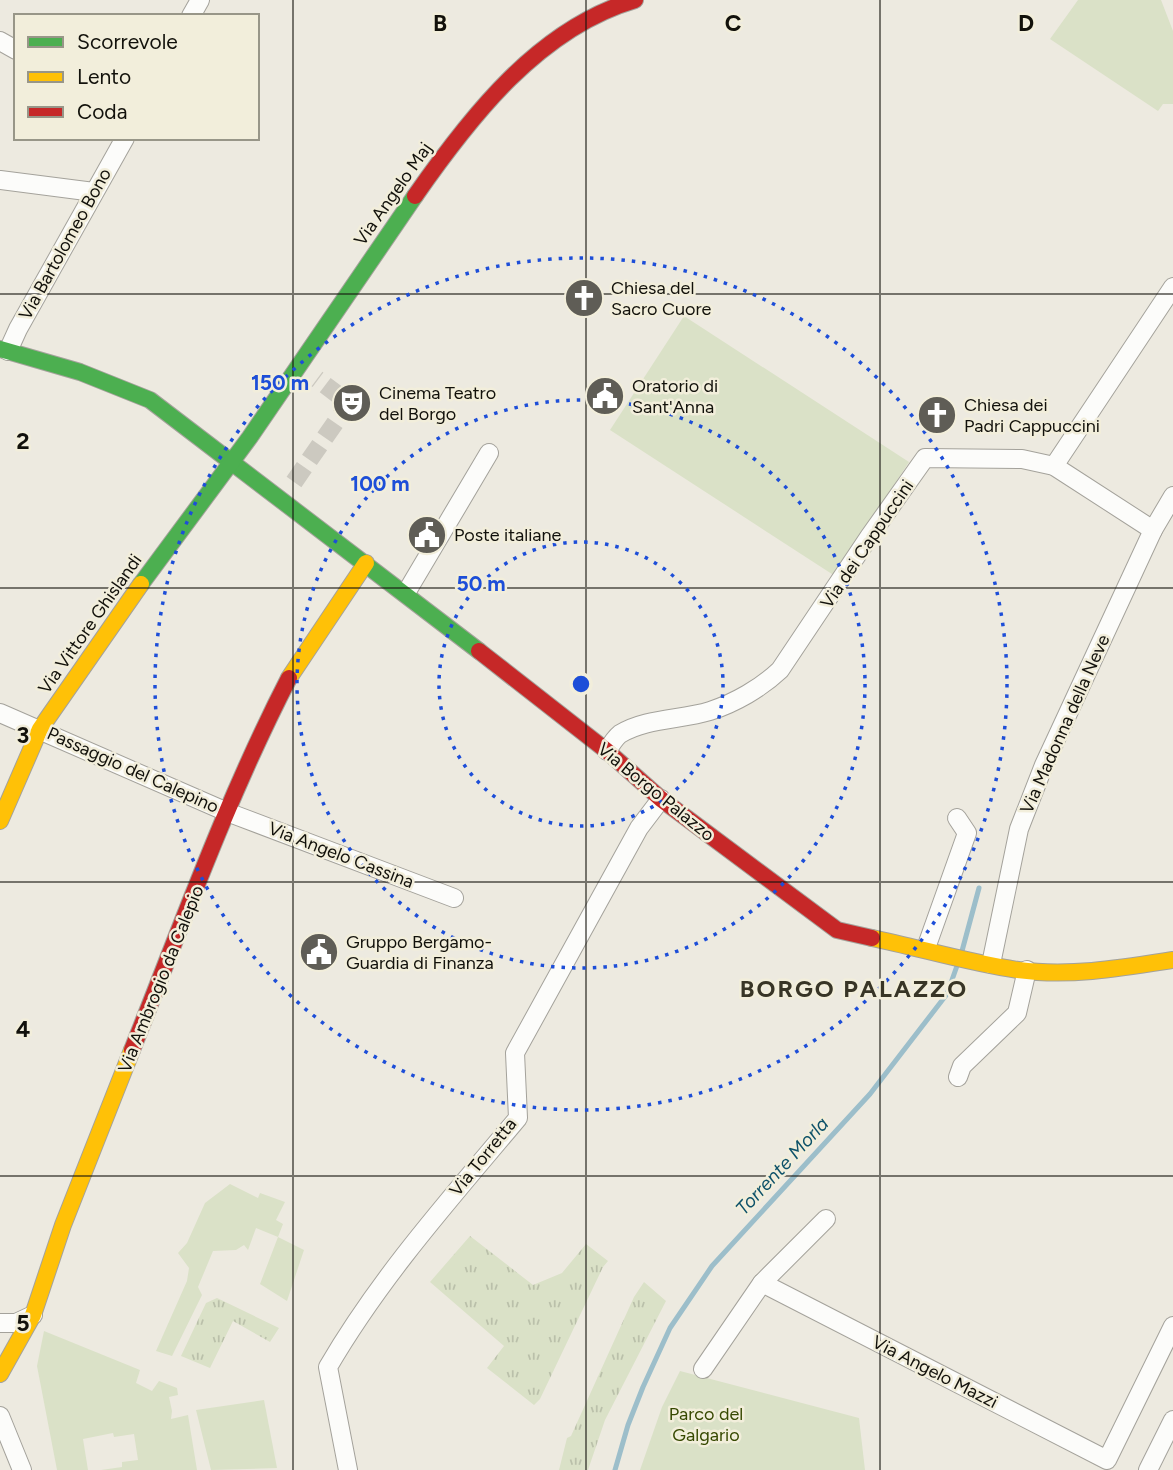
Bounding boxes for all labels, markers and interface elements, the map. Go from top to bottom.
text: B [433,9,447,37]
text: C [725,9,742,37]
text: D [1018,9,1034,37]
legend [14,14,259,140]
text: Scorrevole [77,29,178,54]
text: Lento [77,64,131,89]
text: Coda [77,99,127,124]
street label: Via Angelo Maj [349,138,437,250]
street label: Via Bartolomeo Bono [14,164,116,324]
church icon: Chiesa del Sacro Cuore [563,277,605,319]
place label: Chiesa del Sacro Cuore [611,277,711,320]
text: 150 m [251,370,309,395]
public building icon: Oratorio di Sant'Anna [584,375,626,417]
place label: Oratorio di Sant'Anna [632,375,718,418]
theatre icon: Cinema Teatro del Borgo [331,382,373,424]
place label: Cinema Teatro del Borgo [379,382,496,425]
church icon: Chiesa dei Padri Cappuccini [916,394,958,436]
place label: Chiesa dei Padri Cappuccini [964,394,1100,437]
text: 2 [16,427,30,455]
text: 100 m [350,471,410,496]
street label: Via dei Cappuccini [816,475,918,613]
public building icon: Poste italiane [406,514,448,556]
place label: Poste italiane [454,524,562,546]
street label: Via Vittore Ghislandi [34,550,146,698]
text: 50 m [456,571,506,596]
street label: Via Madonna della Neve [1016,631,1115,817]
centre of rings [569,672,593,696]
text: 3 [17,721,29,749]
street label: Passaggio del Calepino [44,722,222,818]
street label: Via Borgo Palazzo [593,738,719,846]
street label: Via Angelo Cassina [265,817,417,893]
street label: Via Ambrogio da Calepio [113,882,209,1076]
public building icon: Gruppo Bergamo- Guardia di Finanza [298,931,340,973]
place label: Gruppo Bergamo- Guardia di Finanza [346,931,494,974]
district label: BORGO PALAZZO [740,974,968,1003]
text: 4 [16,1015,30,1043]
water label: Torrente Morla [731,1112,833,1220]
street label: Via Torretta [445,1113,521,1201]
text: 5 [16,1309,30,1337]
street label: Via Angelo Mazzi [869,1331,1001,1413]
park label: Parco del Galgario [669,1403,743,1446]

